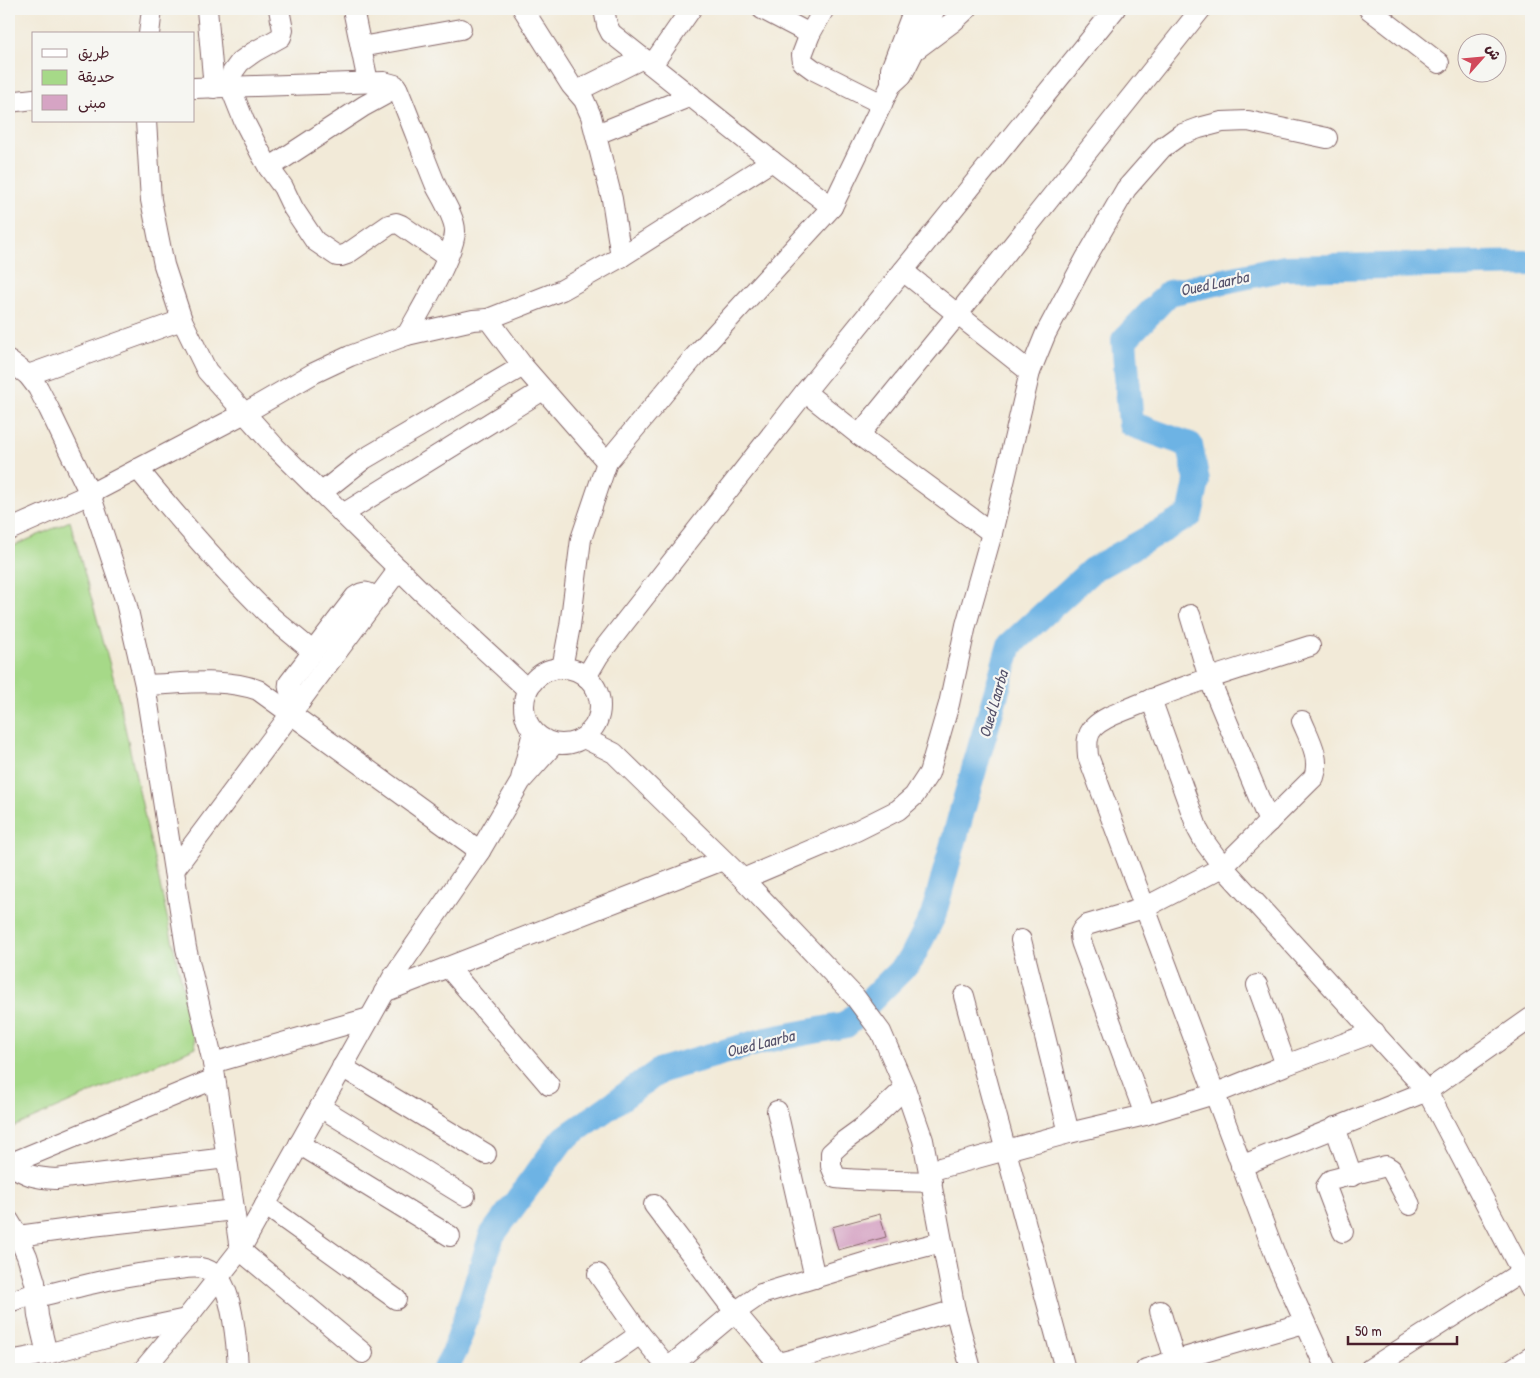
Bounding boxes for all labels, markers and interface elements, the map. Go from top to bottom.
legend [32,32,195,122]
north arrow [1458,32,1508,82]
text: ش [1482,41,1506,63]
text: طريق [78,42,110,63]
text: حديقة [78,66,115,87]
text: مبنى [78,92,106,113]
water label: Oued Laarba [1178,265,1252,301]
water label: Oued Laarba [973,666,1014,740]
water label: Oued Laarba [724,1024,798,1062]
scale bar [1348,1313,1456,1345]
text: 50 m [1355,1320,1382,1341]

